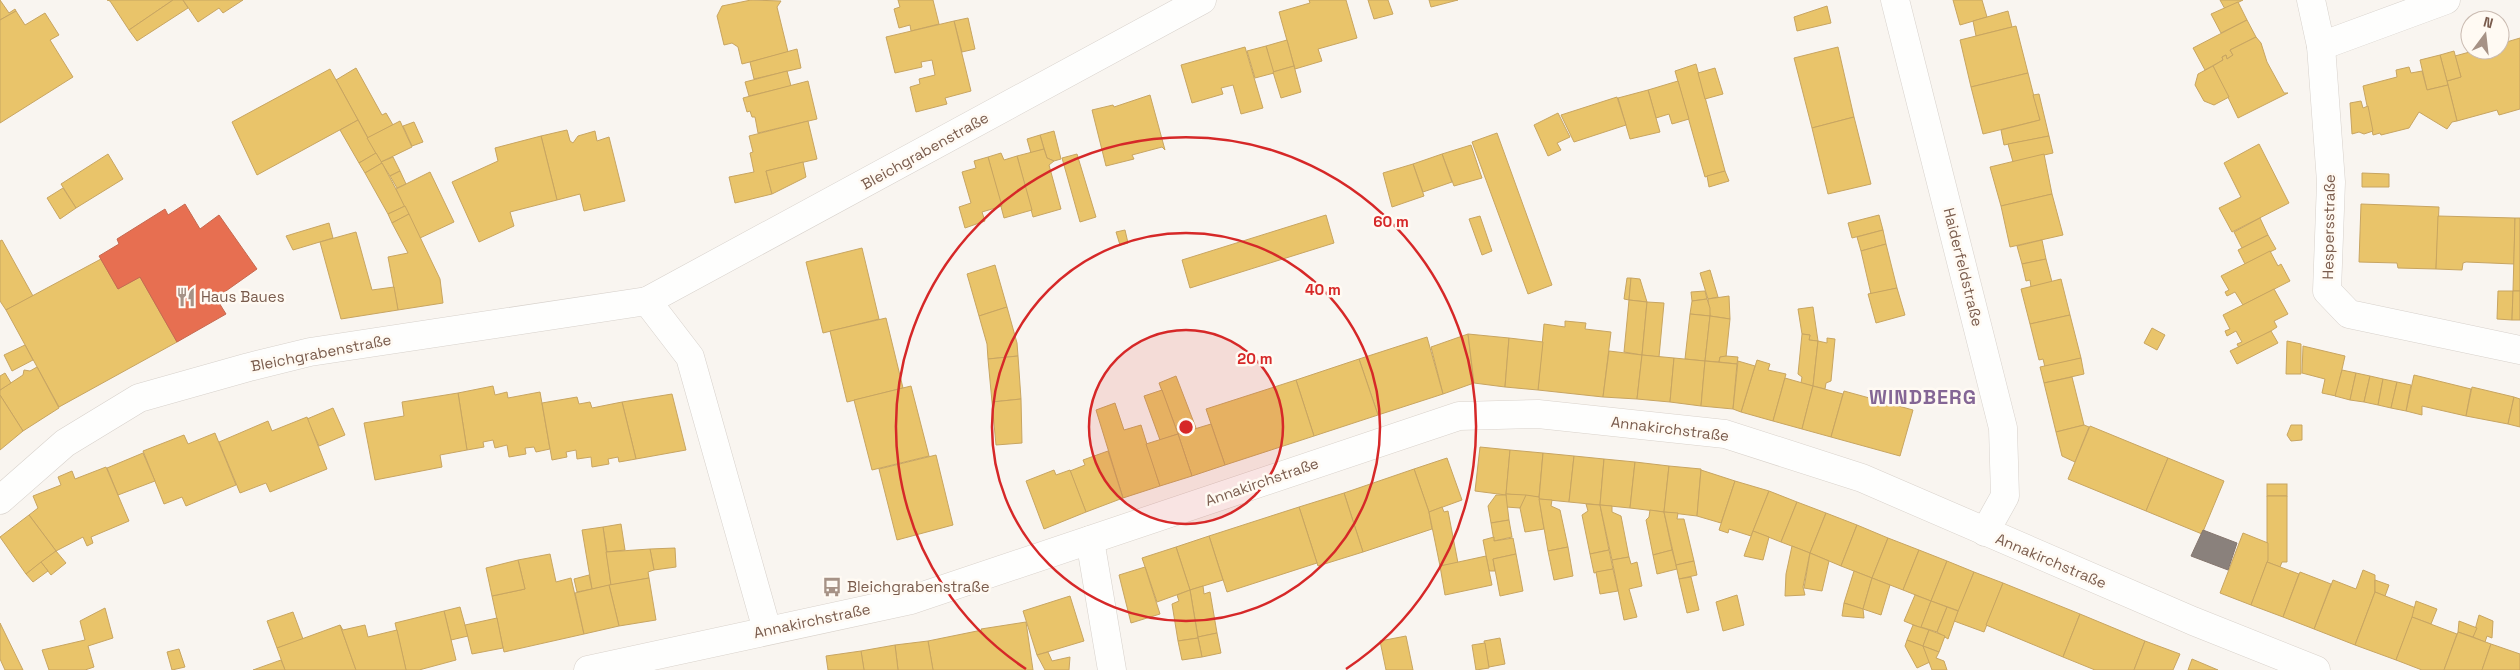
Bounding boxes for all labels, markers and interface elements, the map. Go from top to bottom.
north arrow [2460,10,2510,60]
text: N [2481,13,2495,32]
street label: Bleichgrabenstraße [858,108,992,193]
street label: Hespersstraße [2318,174,2339,280]
street label: Haiderfeldstraße [1940,205,1987,328]
text: 60 m [1373,212,1409,231]
text: 40 m [1305,280,1341,299]
restaurant icon: Haus Baues [175,286,197,308]
place label: Haus Baues [201,287,285,306]
street label: Bleichgrabenstraße [249,330,393,375]
text: 20 m [1237,349,1273,368]
district label: WINDBERG [1869,384,1977,410]
street label: Annakirchstraße [1610,412,1730,445]
centre of rings [1177,418,1195,436]
street label: Annakirchstraße [1203,453,1321,510]
street label: Annakirchstraße [1993,529,2110,593]
bus stop icon: Bleichgrabenstraße [821,576,843,598]
place label: Bleichgrabenstraße [847,577,990,596]
street label: Annakirchstraße [752,599,872,642]

